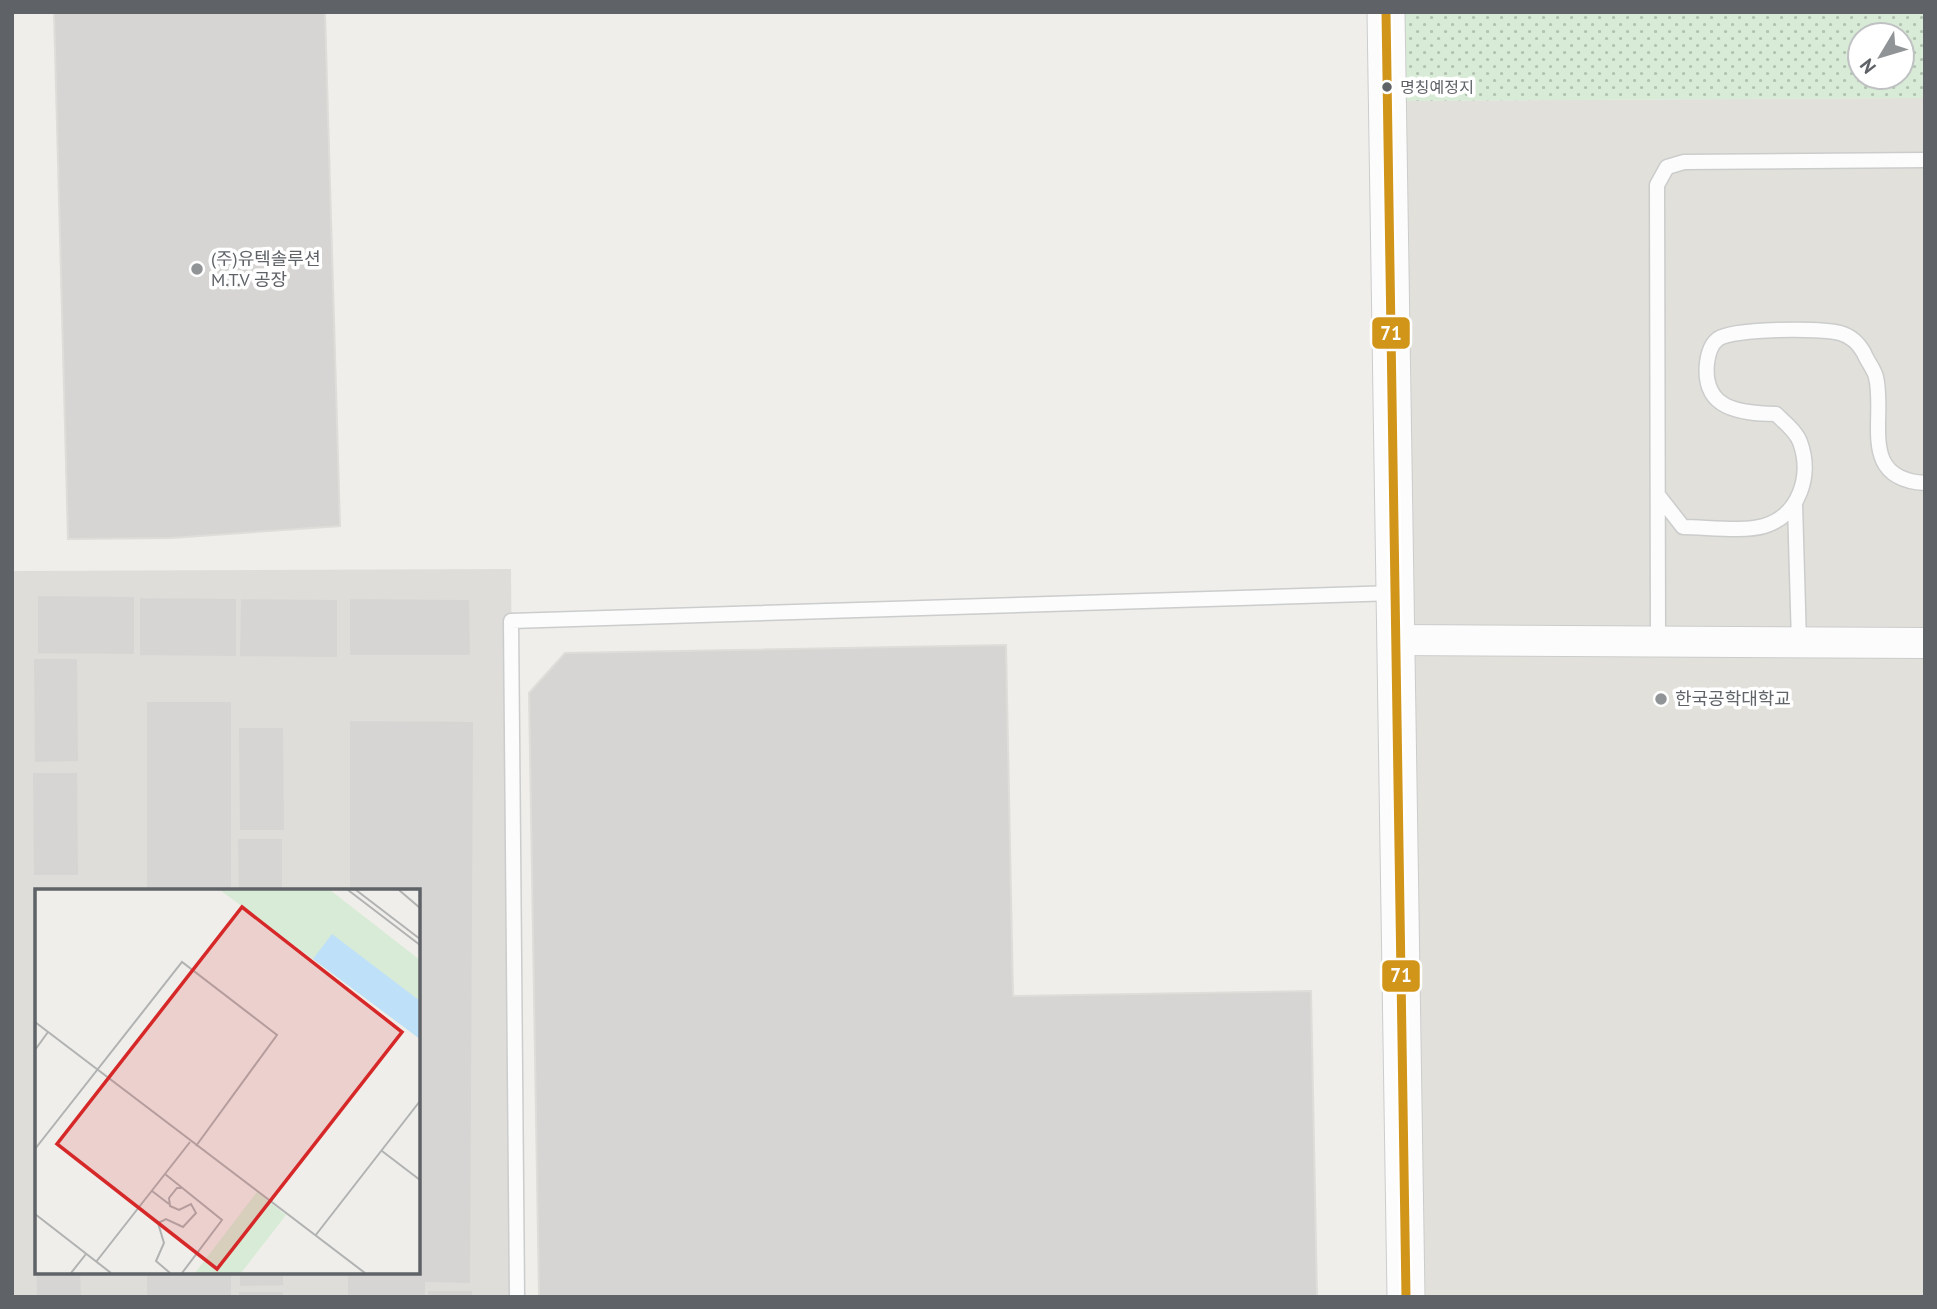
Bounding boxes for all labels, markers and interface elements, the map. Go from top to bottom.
north arrow [1846,21,1916,91]
text: N [1854,54,1881,79]
place label: 명칭예정지 [1400,77,1474,97]
marker: 명칭예정지 [1380,80,1394,94]
place label: (주)유텍솔루션 M.T.V 공장 [211,247,320,291]
marker: (주)유텍솔루션 M.T.V 공장 [189,261,205,277]
line badge: 71 [1371,316,1411,350]
text: 71 [1380,321,1402,345]
place label: 한국공학대학교 [1675,687,1791,710]
marker: 한국공학대학교 [1653,691,1669,707]
inset map [35,889,420,1274]
line badge: 71 [1381,959,1421,993]
text: 71 [1390,963,1412,987]

